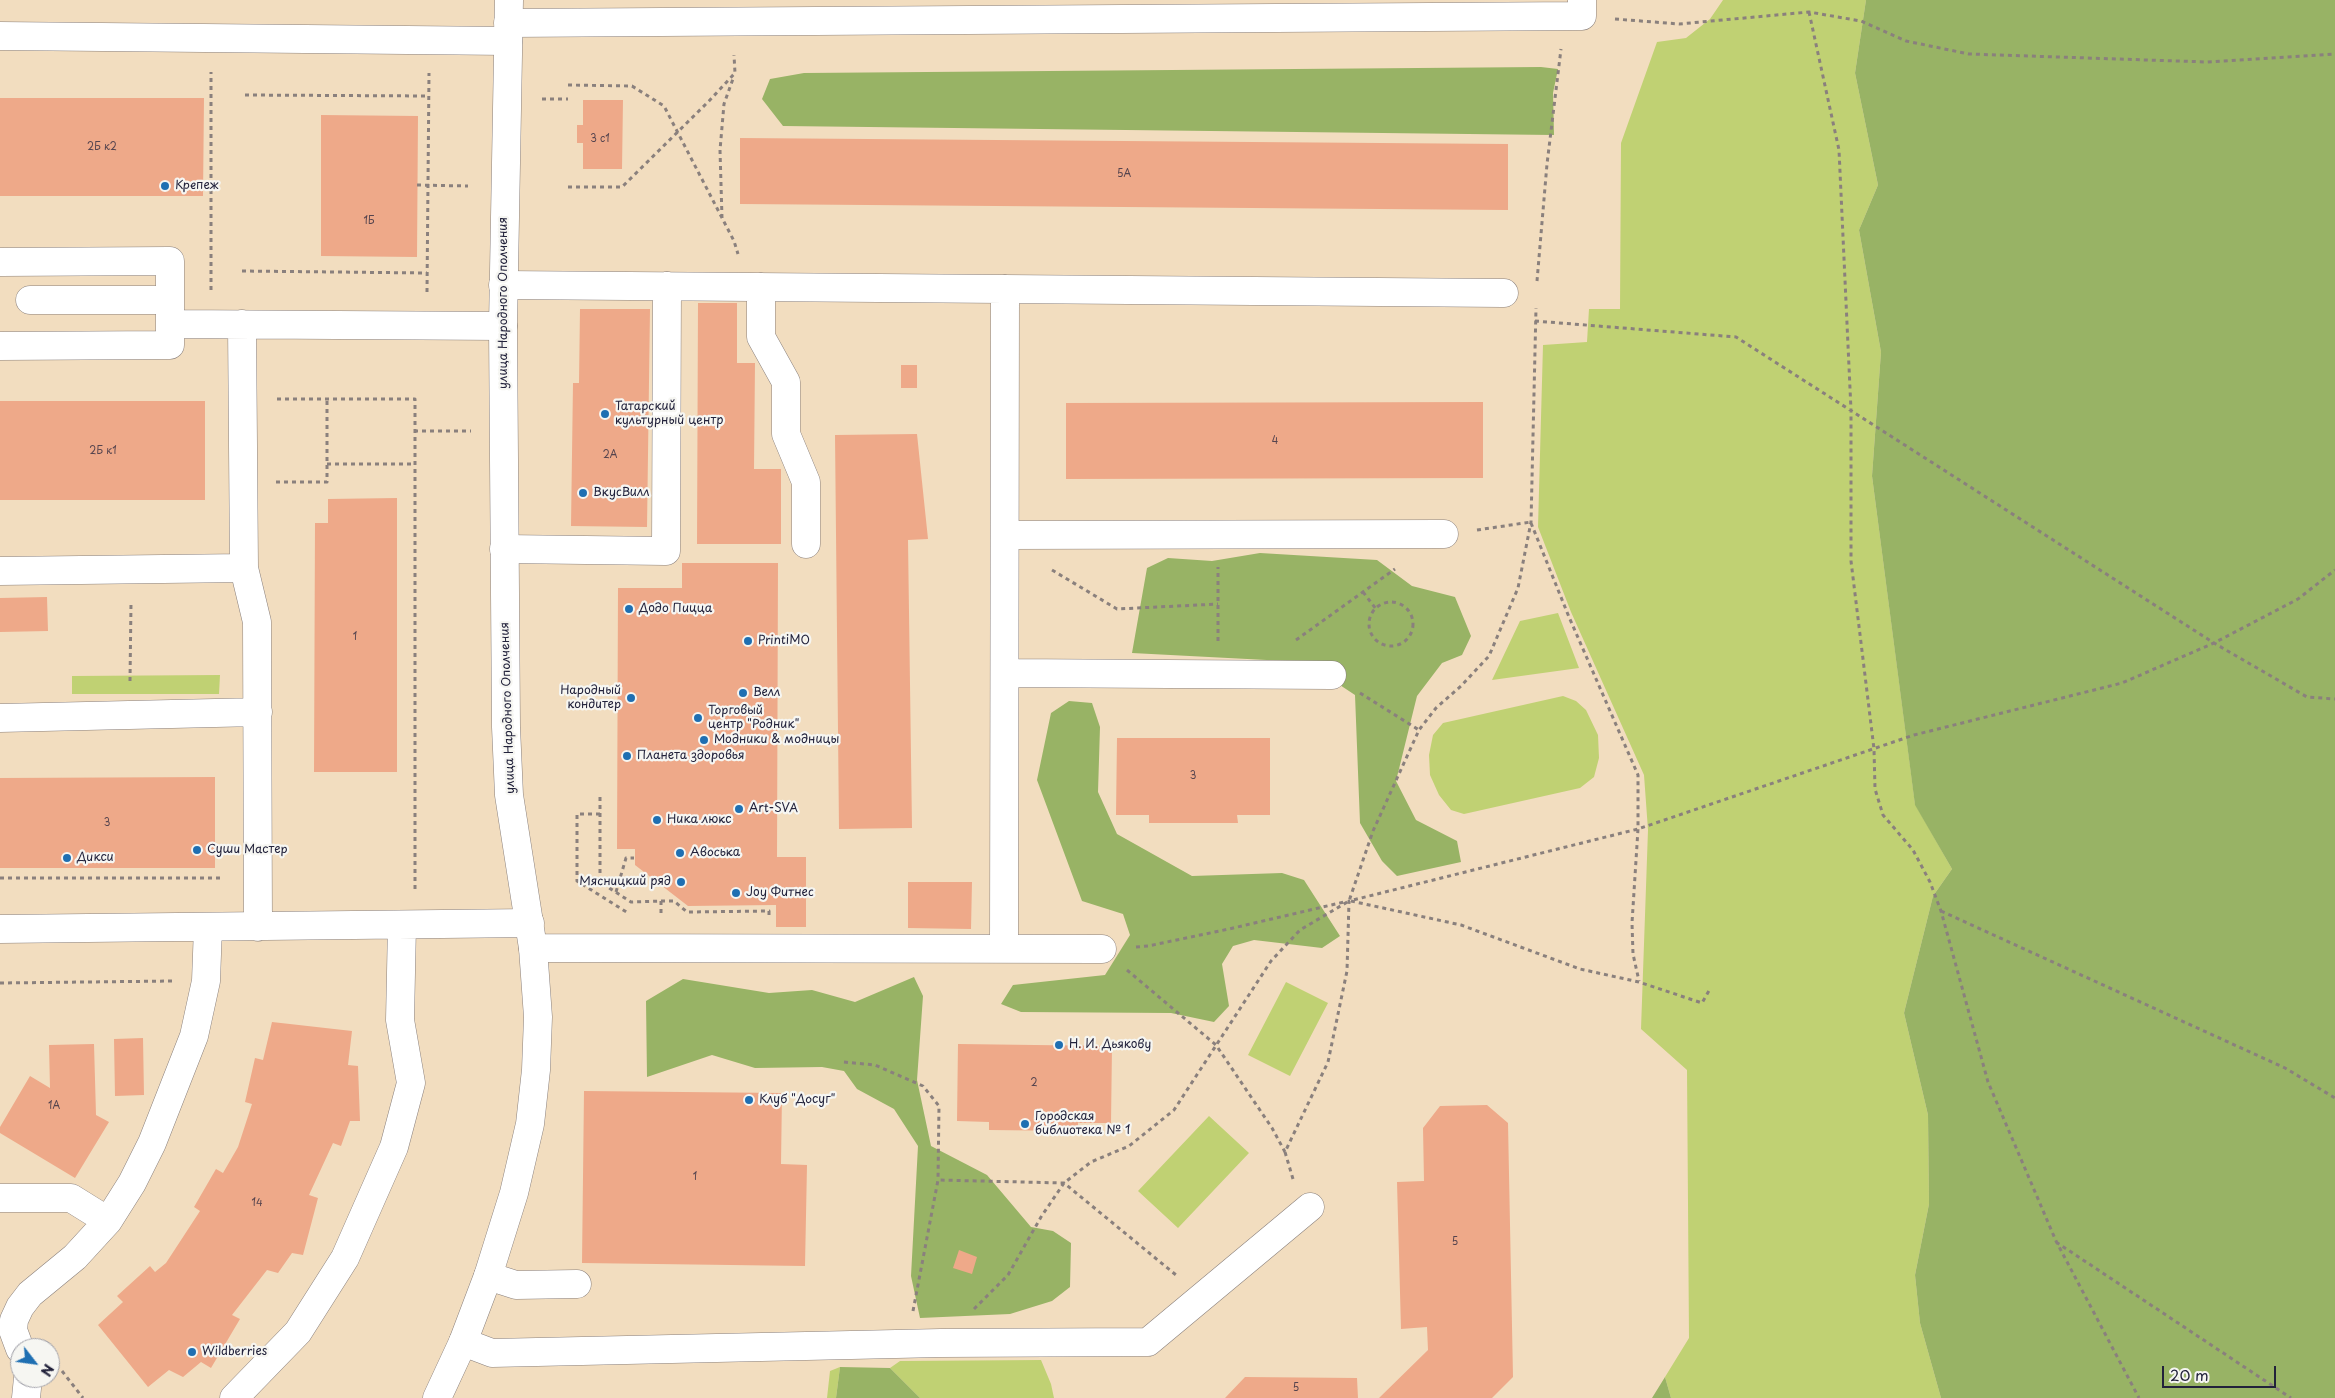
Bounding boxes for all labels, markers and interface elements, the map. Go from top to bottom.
house number: 3 с1 [590,133,610,145]
house number: 2Б к2 [87,141,117,153]
house number: 5А [1117,168,1131,180]
place label: Крепеж [175,179,218,193]
marker: Крепеж [159,180,171,192]
house number: 1Б [364,215,374,227]
street label: улица Народного Ополчения [497,217,511,389]
place label: Татарский культурный центр [615,400,723,428]
marker: Татарский культурный центр [599,408,611,420]
house number: 4 [1272,435,1278,447]
house number: 2Б к1 [89,445,117,457]
house number: 2А [603,449,617,461]
place label: ВкусВилл [593,486,649,500]
marker: ВкусВилл [577,487,589,499]
place label: Додо Пицца [639,602,712,616]
marker: Додо Пицца [623,603,635,615]
street label: улица Народного Ополчения [498,622,518,794]
house number: 1 [353,631,357,643]
place label: PrintiMO [758,634,810,648]
marker: PrintiMO [742,635,754,647]
place label: Народный кондитер [560,684,621,712]
place label: Велл [753,686,780,700]
marker: Велл [737,687,749,699]
marker: Народный кондитер [625,692,637,704]
place label: Торговый центр "Родник" [708,704,799,732]
marker: Торговый центр "Родник" [692,712,704,724]
place label: Модники & модницы [714,733,839,747]
marker: Модники & модницы [698,734,710,746]
place label: Планета здоровья [637,749,745,763]
marker: Планета здоровья [621,750,633,762]
house number: 3 [1190,770,1196,782]
place label: Art-SVA [749,802,798,816]
marker: Art-SVA [733,803,745,815]
place label: Ника люкс [667,813,731,827]
marker: Ника люкс [651,814,663,826]
house number: 3 [104,817,110,829]
place label: Суши Мастер [207,843,288,857]
marker: Суши Мастер [191,844,203,856]
place label: Авоська [690,846,740,860]
marker: Авоська [674,847,686,859]
place label: Дикси [77,851,114,865]
marker: Дикси [61,852,73,864]
place label: Мясницкий ряд [579,875,671,889]
marker: Мясницкий ряд [675,876,687,888]
place label: Joy Фитнес [746,886,814,900]
marker: Joy Фитнес [730,887,742,899]
place label: Н. И. Дьякову [1069,1038,1151,1052]
marker: Н. И. Дьякову [1053,1039,1065,1051]
house number: 2 [1030,1077,1038,1089]
place label: Клуб "Досуг" [759,1093,836,1107]
marker: Клуб "Досуг" [743,1094,755,1106]
house number: 1А [48,1100,60,1112]
place label: Городская библиотека № 1 [1035,1110,1130,1138]
marker: Городская библиотека № 1 [1019,1118,1031,1130]
house number: 1 [693,1171,697,1183]
house number: 14 [251,1197,263,1209]
house number: 5 [1452,1236,1458,1248]
north arrow [10,1338,60,1388]
place label: Wildberries [202,1345,267,1359]
marker: Wildberries [186,1346,198,1358]
scale bar [2165,1356,2279,1388]
text: N [36,1360,59,1380]
text: 20 m [2170,1363,2209,1386]
house number: 5 [1293,1382,1299,1394]

